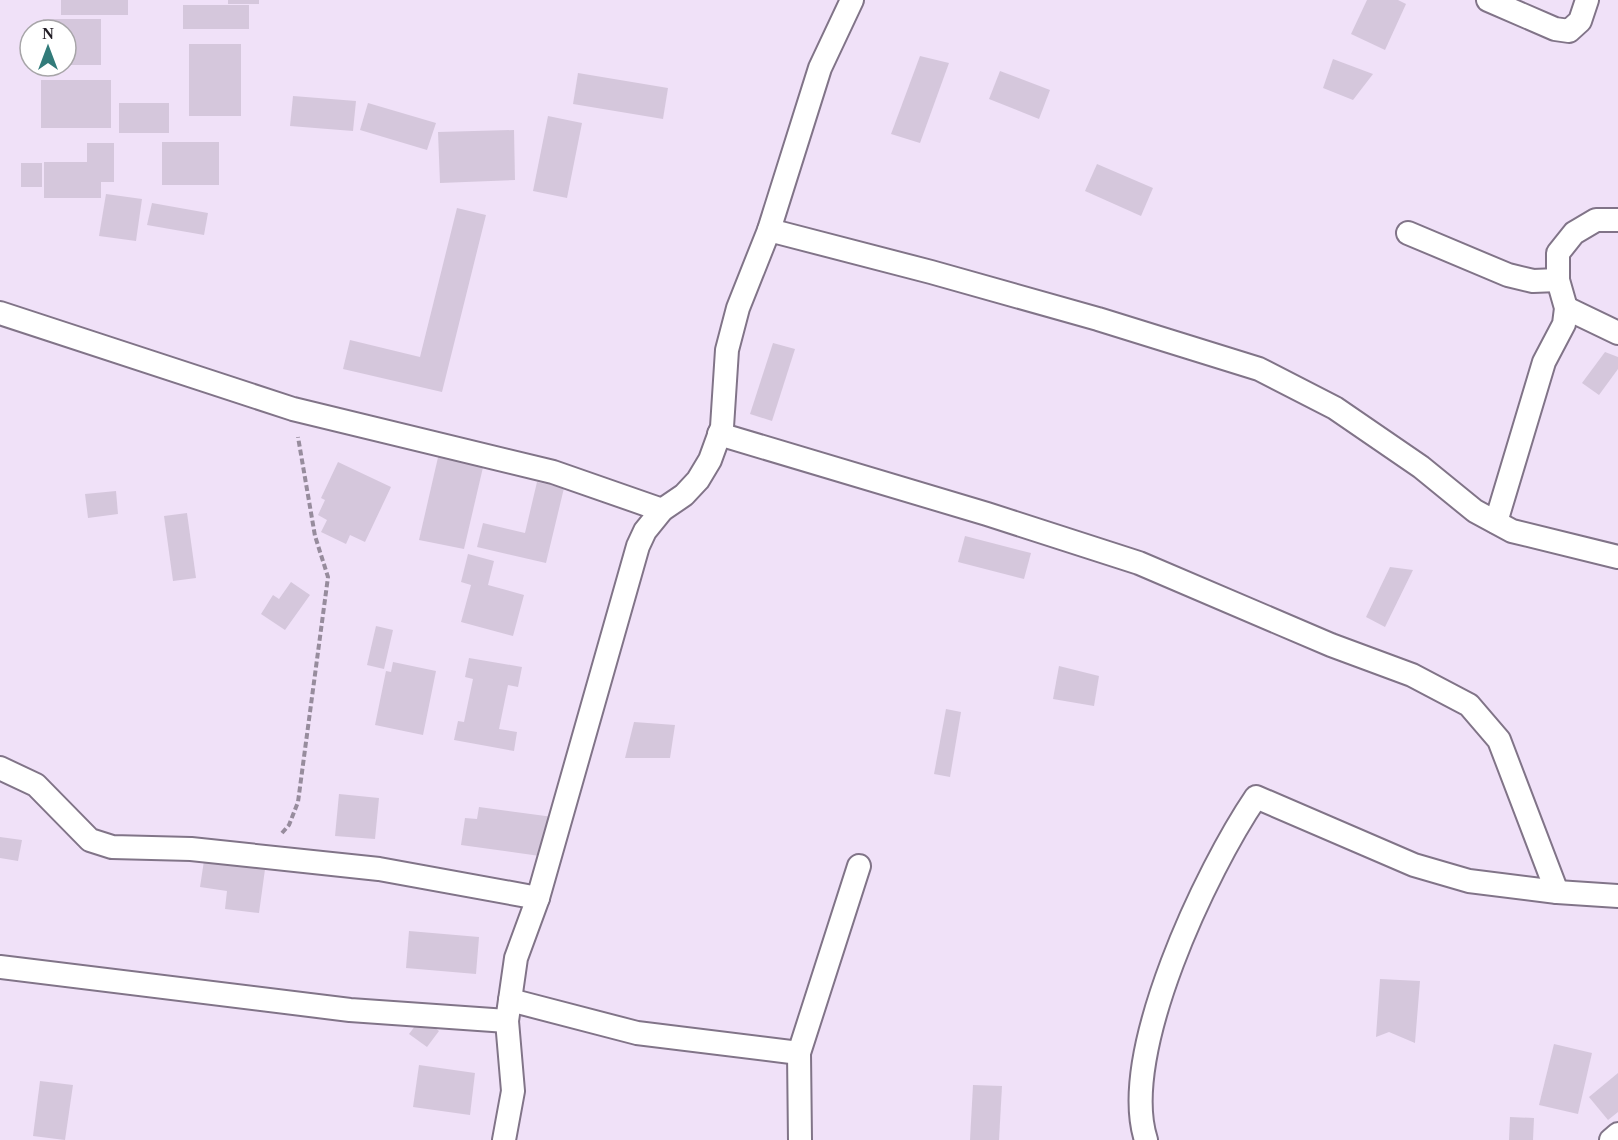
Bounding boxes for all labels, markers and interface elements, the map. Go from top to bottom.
north arrow [18,18,78,78]
text: N [42,25,54,42]

